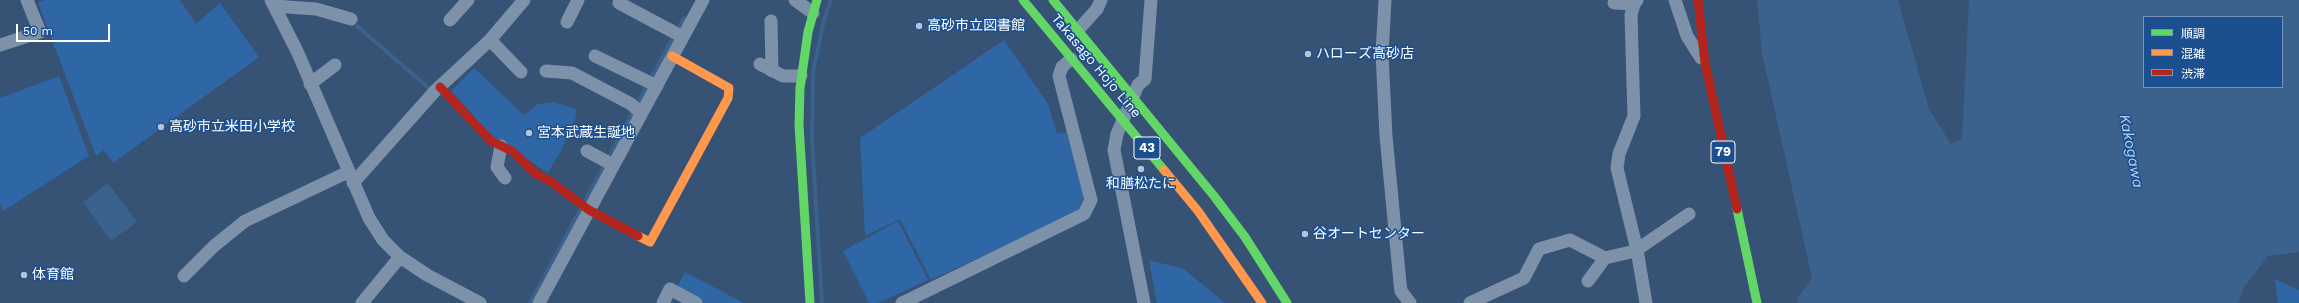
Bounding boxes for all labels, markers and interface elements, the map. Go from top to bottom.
street label: Takasago Hojo Line [1047,10,1145,122]
scale bar [18,16,112,42]
legend [2143,16,2283,88]
place label: 高砂市立図書館 [927,18,1025,34]
marker: 高砂市立図書館 [914,21,924,31]
text: 50 m [23,24,53,38]
text: 順調 [2181,27,2205,41]
place label: ハローズ高砂店 [1316,46,1414,62]
text: 混雑 [2181,47,2205,61]
marker: ハローズ高砂店 [1303,49,1313,59]
text: 渋滞 [2181,67,2205,81]
water label: Kakogawa [2115,113,2147,189]
place label: 高砂市立米田小学校 [169,119,295,135]
marker: 高砂市立米田小学校 [156,122,166,132]
place label: 宮本武蔵生誕地 [537,125,635,141]
marker: 宮本武蔵生誕地 [524,128,534,138]
road number: 43 [1134,137,1160,159]
road number: 79 [1711,141,1735,163]
marker: 和膳松たに [1136,164,1146,174]
place label: 和膳松たに [1106,176,1176,192]
place label: 谷オートセンター [1313,226,1425,242]
marker: 谷オートセンター [1300,229,1310,239]
place label: 体育館 [32,267,74,283]
marker: 体育館 [19,270,29,280]

